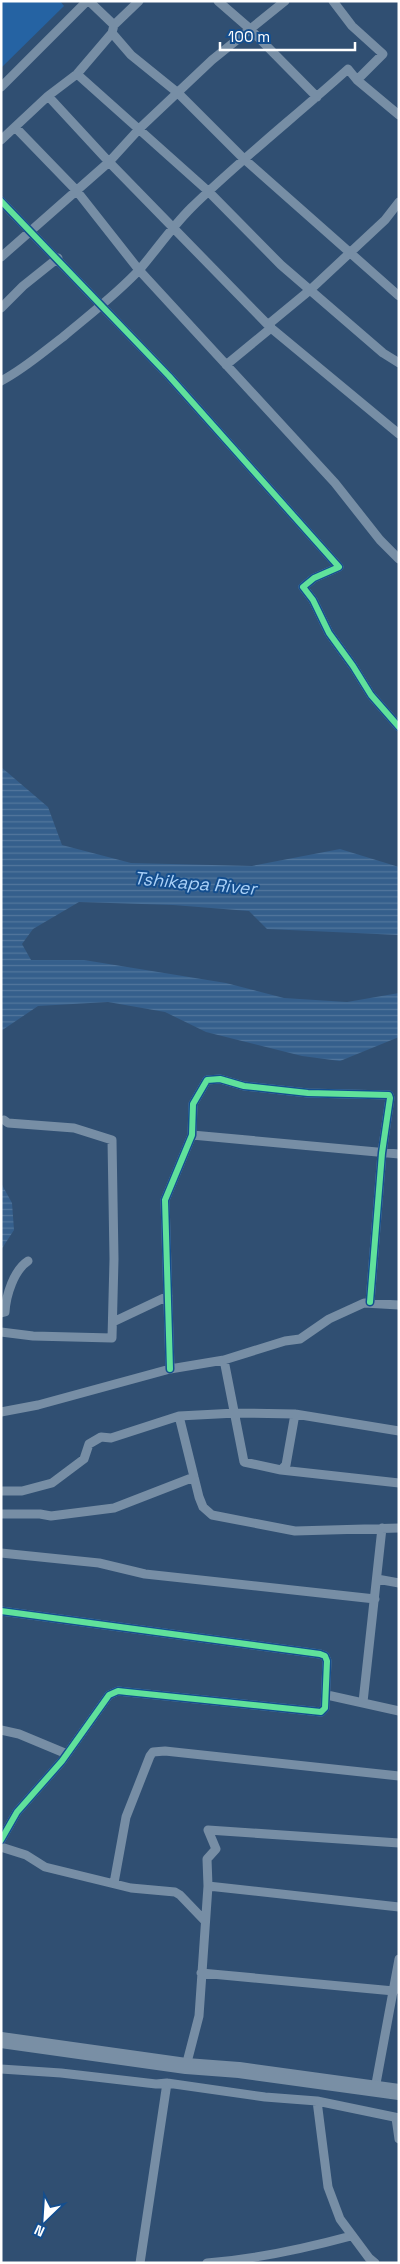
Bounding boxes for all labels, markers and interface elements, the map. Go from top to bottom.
scale bar [220,20,355,52]
text: 100 m [228,27,270,46]
water label: Tshikapa River [133,866,259,900]
north arrow [20,2194,70,2244]
text: N [31,2221,48,2241]

